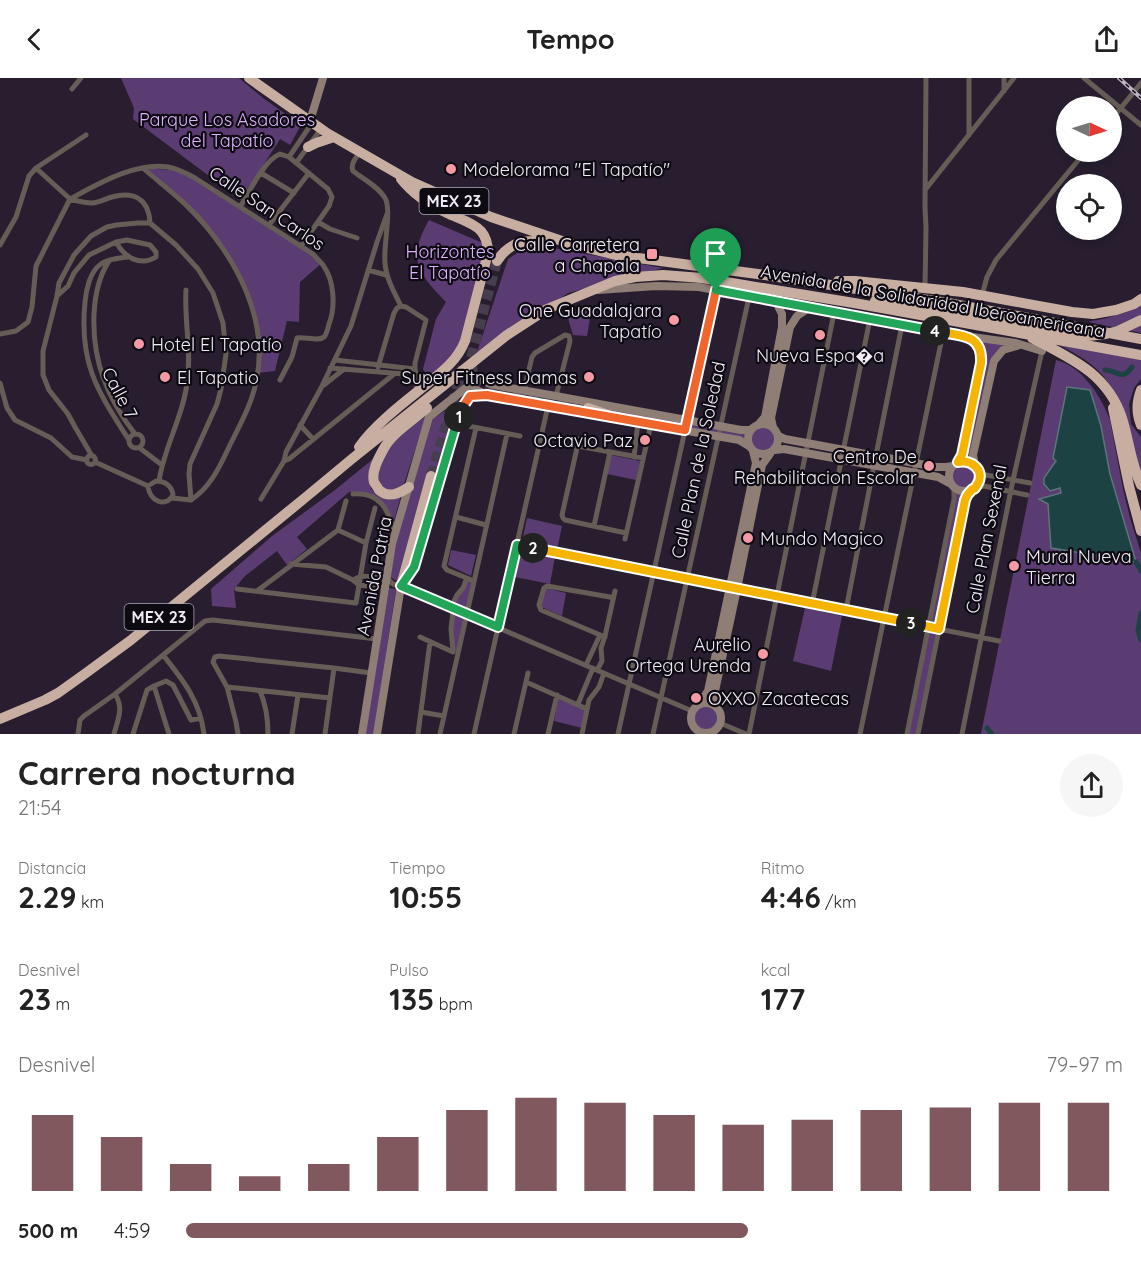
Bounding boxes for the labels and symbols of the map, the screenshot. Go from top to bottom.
north arrow [1056,96,1122,162]
park label: Parque Los Asadores del Tapatío [139,108,315,152]
place label: Modelorama "El Tapatío" [463,158,670,181]
street label: Calle San Carlos [205,161,329,255]
marker: Modelorama "El Tapatío" [444,162,458,176]
road number: MEX 23 [420,188,488,214]
pin [690,228,741,290]
place label: Calle Carretera a Chapala [514,233,640,277]
park label: Horizontes El Tapatío [406,240,494,284]
marker: Calle Carretera a Chapala [645,247,659,261]
street label: Avenida de la Solidaridad Iberoamericana [759,259,1107,343]
place label: One Guadalajara Tapatío [519,299,662,343]
marker: One Guadalajara Tapatío [667,313,681,327]
pin: 4 [920,316,950,346]
marker: Nueva Espa�a [813,328,827,342]
place label: Hotel El Tapatío [151,333,282,356]
marker: Hotel El Tapatío [132,337,146,351]
place label: Nueva Espa�a [756,344,884,367]
street label: Calle Plan de la Soledad [666,359,730,561]
street label: Calle 7 [97,363,143,423]
place label: El Tapatio [177,366,259,389]
place label: Super Fitness Damas [402,366,577,389]
marker: El Tapatio [158,370,172,384]
marker: Super Fitness Damas [582,370,596,384]
pin: 1 [444,402,474,432]
place label: Octavio Paz [534,429,633,452]
marker: Octavio Paz [638,433,652,447]
place label: Centro De Rehabilitacion Escolar [734,445,917,489]
marker: Centro De Rehabilitacion Escolar [922,459,936,473]
street label: Calle Plan Sexenal [960,463,1012,615]
street label: Avenida Patria [351,514,397,638]
place label: Mundo Magico [760,527,883,550]
marker: Mundo Magico [741,531,755,545]
pin: 2 [518,533,548,563]
place label: Mural Nueva Tierra [1026,545,1132,589]
marker: Mural Nueva Tierra [1007,559,1021,573]
road number: MEX 23 [124,604,194,630]
pin: 3 [896,608,926,638]
place label: Aurelio Ortega Urenda [625,633,751,677]
marker: Aurelio Ortega Urenda [756,647,770,661]
place label: OXXO Zacatecas [708,687,849,710]
marker: OXXO Zacatecas [689,691,703,705]

